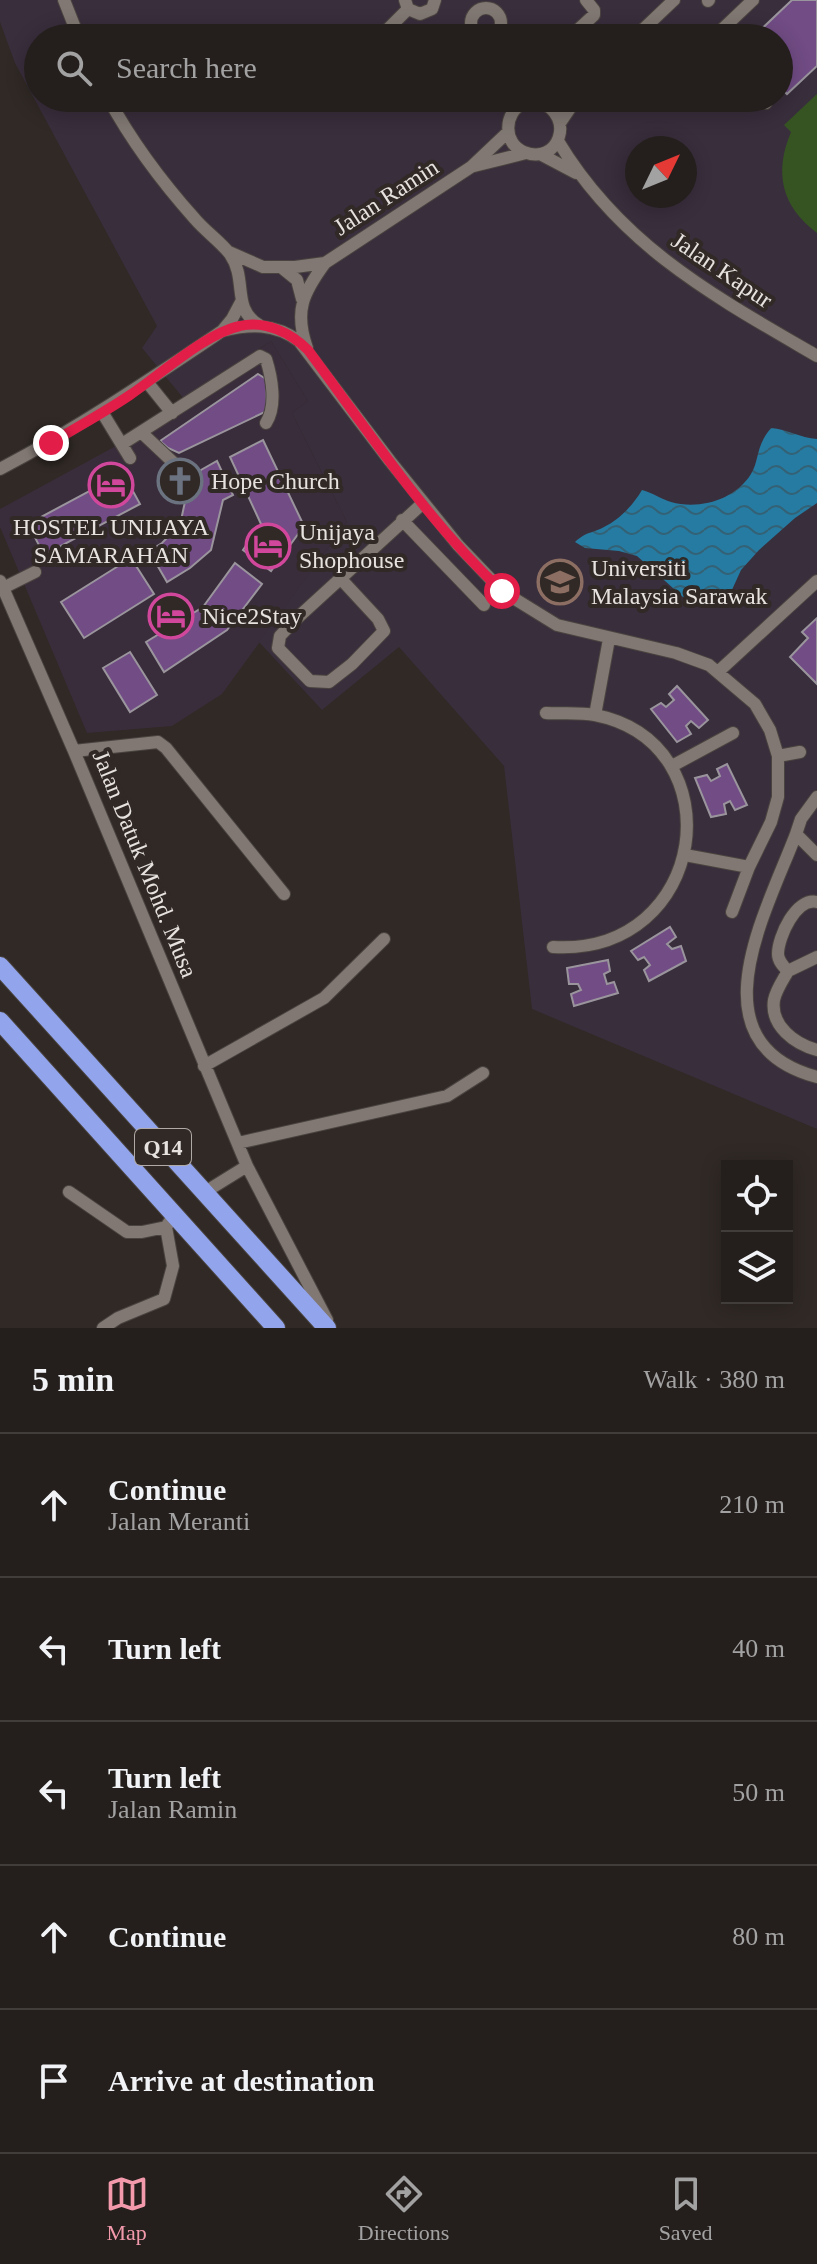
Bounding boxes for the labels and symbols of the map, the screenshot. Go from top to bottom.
north arrow [625,136,697,208]
street label: Jalan Ramin [329,154,443,240]
street label: Jalan Kapur [667,227,777,313]
route end [33,425,69,461]
church icon: Hope Church [156,457,204,505]
hotel icon: HOSTEL UNIJAYA SAMARAHAN [87,461,135,509]
place label: Hope Church [211,468,340,494]
place label: HOSTEL UNIJAYA SAMARAHAN [13,514,210,568]
place label: Unijaya Shophouse [299,519,404,573]
hotel icon: Unijaya Shophouse [244,522,292,570]
place label: Universiti Malaysia Sarawak [591,555,768,609]
school or university icon: Universiti Malaysia Sarawak [536,558,584,606]
route start [484,573,520,609]
hotel icon: Nice2Stay [147,592,195,640]
place label: Nice2Stay [202,603,302,629]
street label: Jalan Datuk Mohd. Musa [87,747,203,982]
road number: Q14 [135,1129,191,1165]

